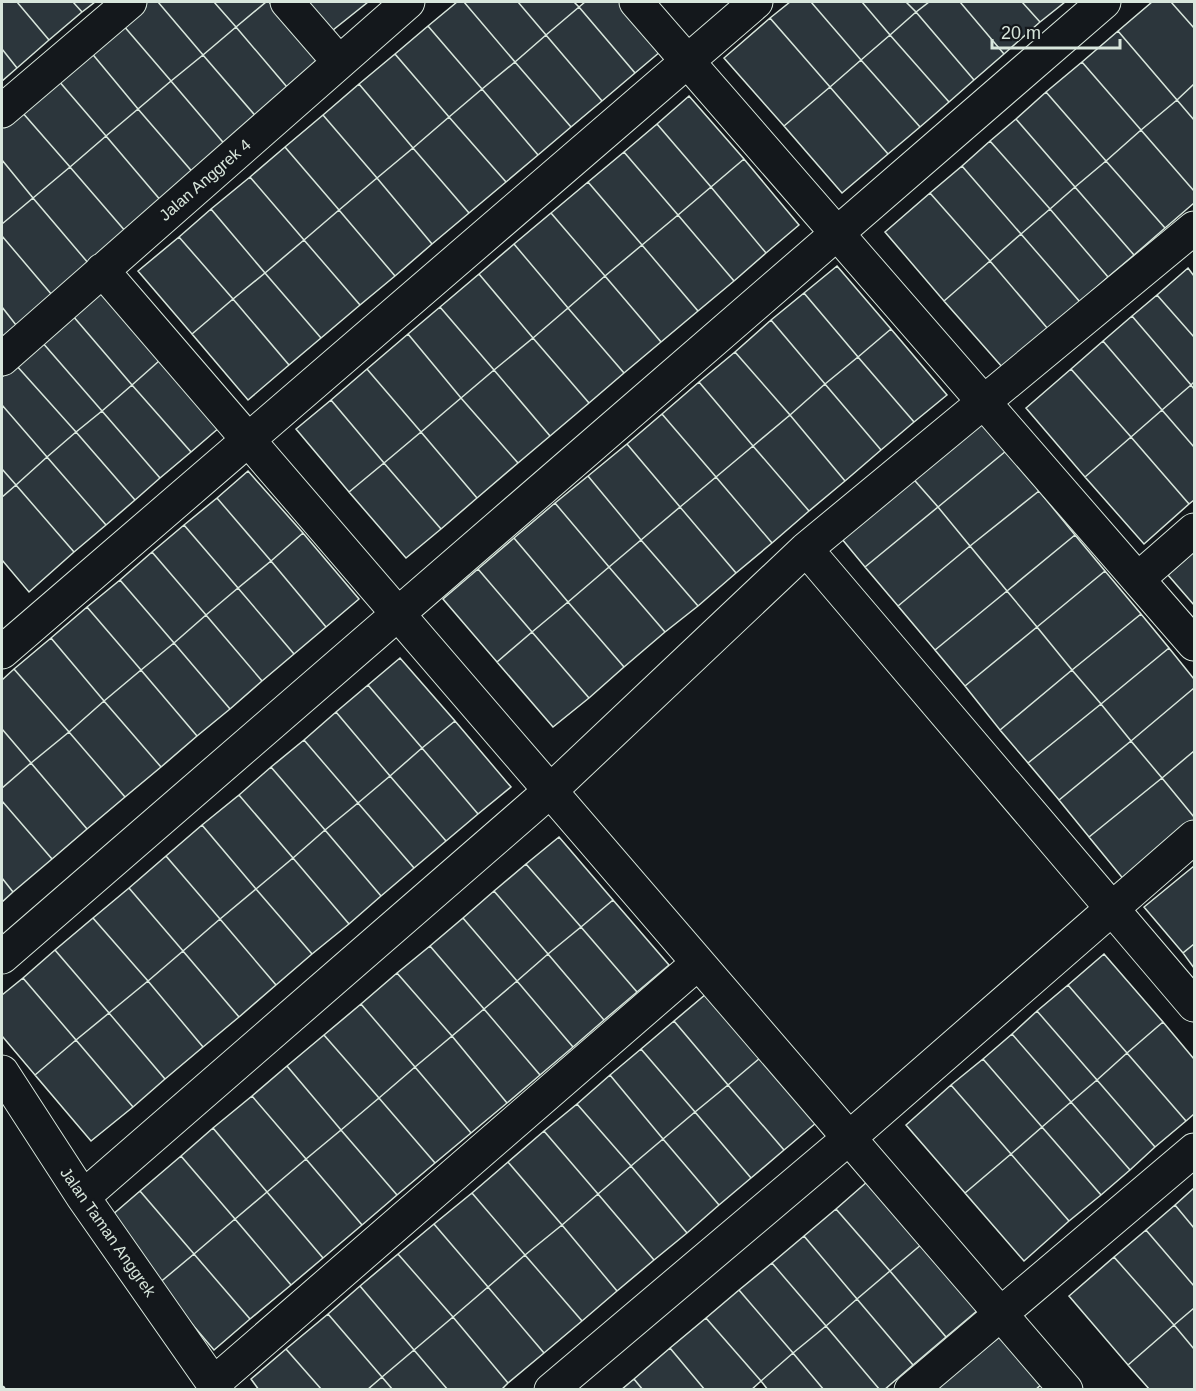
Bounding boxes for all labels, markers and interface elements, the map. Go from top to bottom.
scale bar [992,12,1120,50]
text: 20 m [1001,23,1041,43]
street label: Jalan Anggrek 4 [156,136,254,224]
street label: Jalan Taman Anggrek [57,1164,160,1301]

